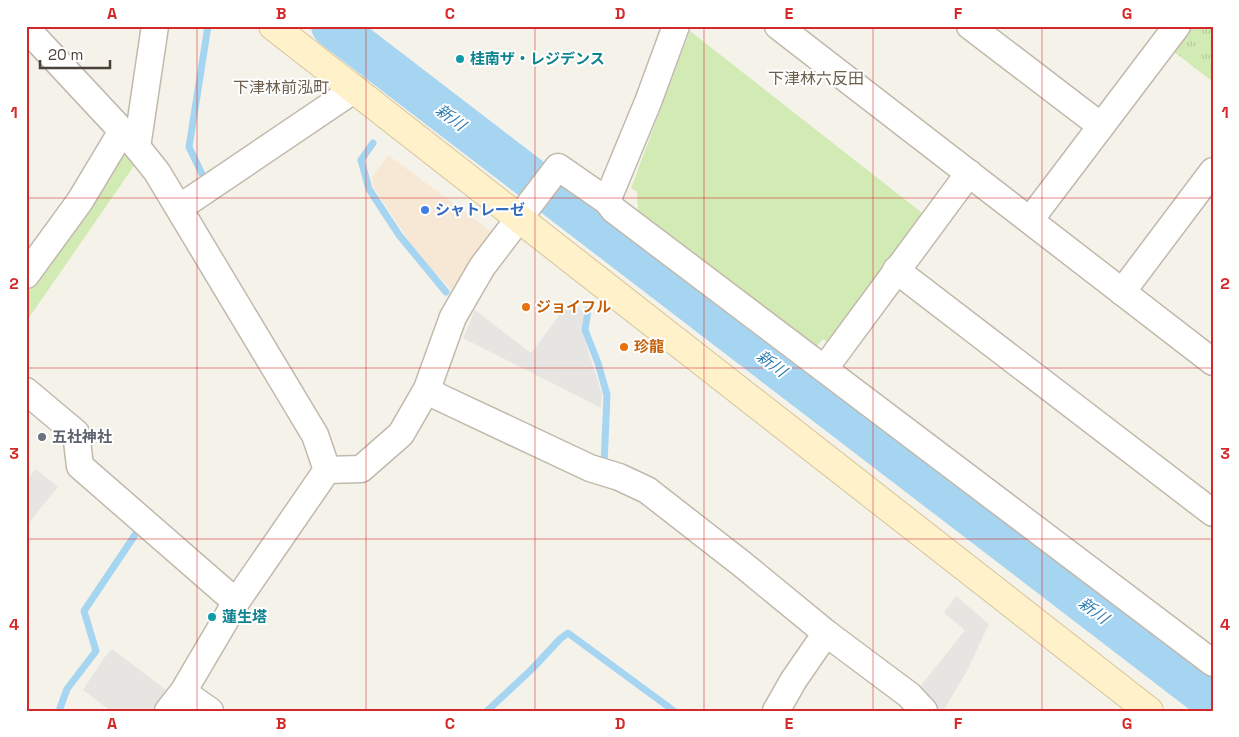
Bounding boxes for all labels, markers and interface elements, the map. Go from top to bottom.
text: A [107,3,117,24]
text: B [276,3,286,24]
text: C [445,3,455,24]
text: D [615,3,625,24]
text: E [785,3,794,24]
text: F [954,3,963,24]
text: G [1122,3,1132,24]
scale bar [40,38,110,70]
text: 20 m [48,45,83,64]
place label: 桂南ザ・レジデンス [470,49,605,68]
marker: 桂南ザ・レジデンス [454,53,466,65]
district label: 下津林六反田 [768,68,864,89]
district label: 下津林前泓町 [233,77,329,98]
water label: 新川 [432,99,471,137]
text: 1 [10,102,18,123]
text: 1 [1221,102,1229,123]
place label: シャトレーゼ [435,200,525,219]
marker: シャトレーゼ [419,204,431,216]
text: 2 [9,273,19,294]
text: 2 [1220,273,1230,294]
place label: ジョイフル [536,297,611,316]
marker: ジョイフル [520,301,532,313]
place label: 珍龍 [634,337,664,356]
marker: 珍龍 [618,341,630,353]
water label: 新川 [753,345,792,383]
place label: 五社神社 [52,427,112,446]
marker: 五社神社 [36,431,48,443]
text: 3 [9,443,19,464]
text: 3 [1220,443,1230,464]
water label: 新川 [1075,592,1114,630]
place label: 蓮生塔 [222,607,267,626]
marker: 蓮生塔 [206,611,218,623]
text: 4 [9,614,19,635]
text: 4 [1220,614,1230,635]
text: A [107,713,117,734]
text: B [276,713,286,734]
text: C [445,713,455,734]
text: D [615,713,625,734]
text: E [785,713,794,734]
text: F [954,713,963,734]
text: G [1122,713,1132,734]

